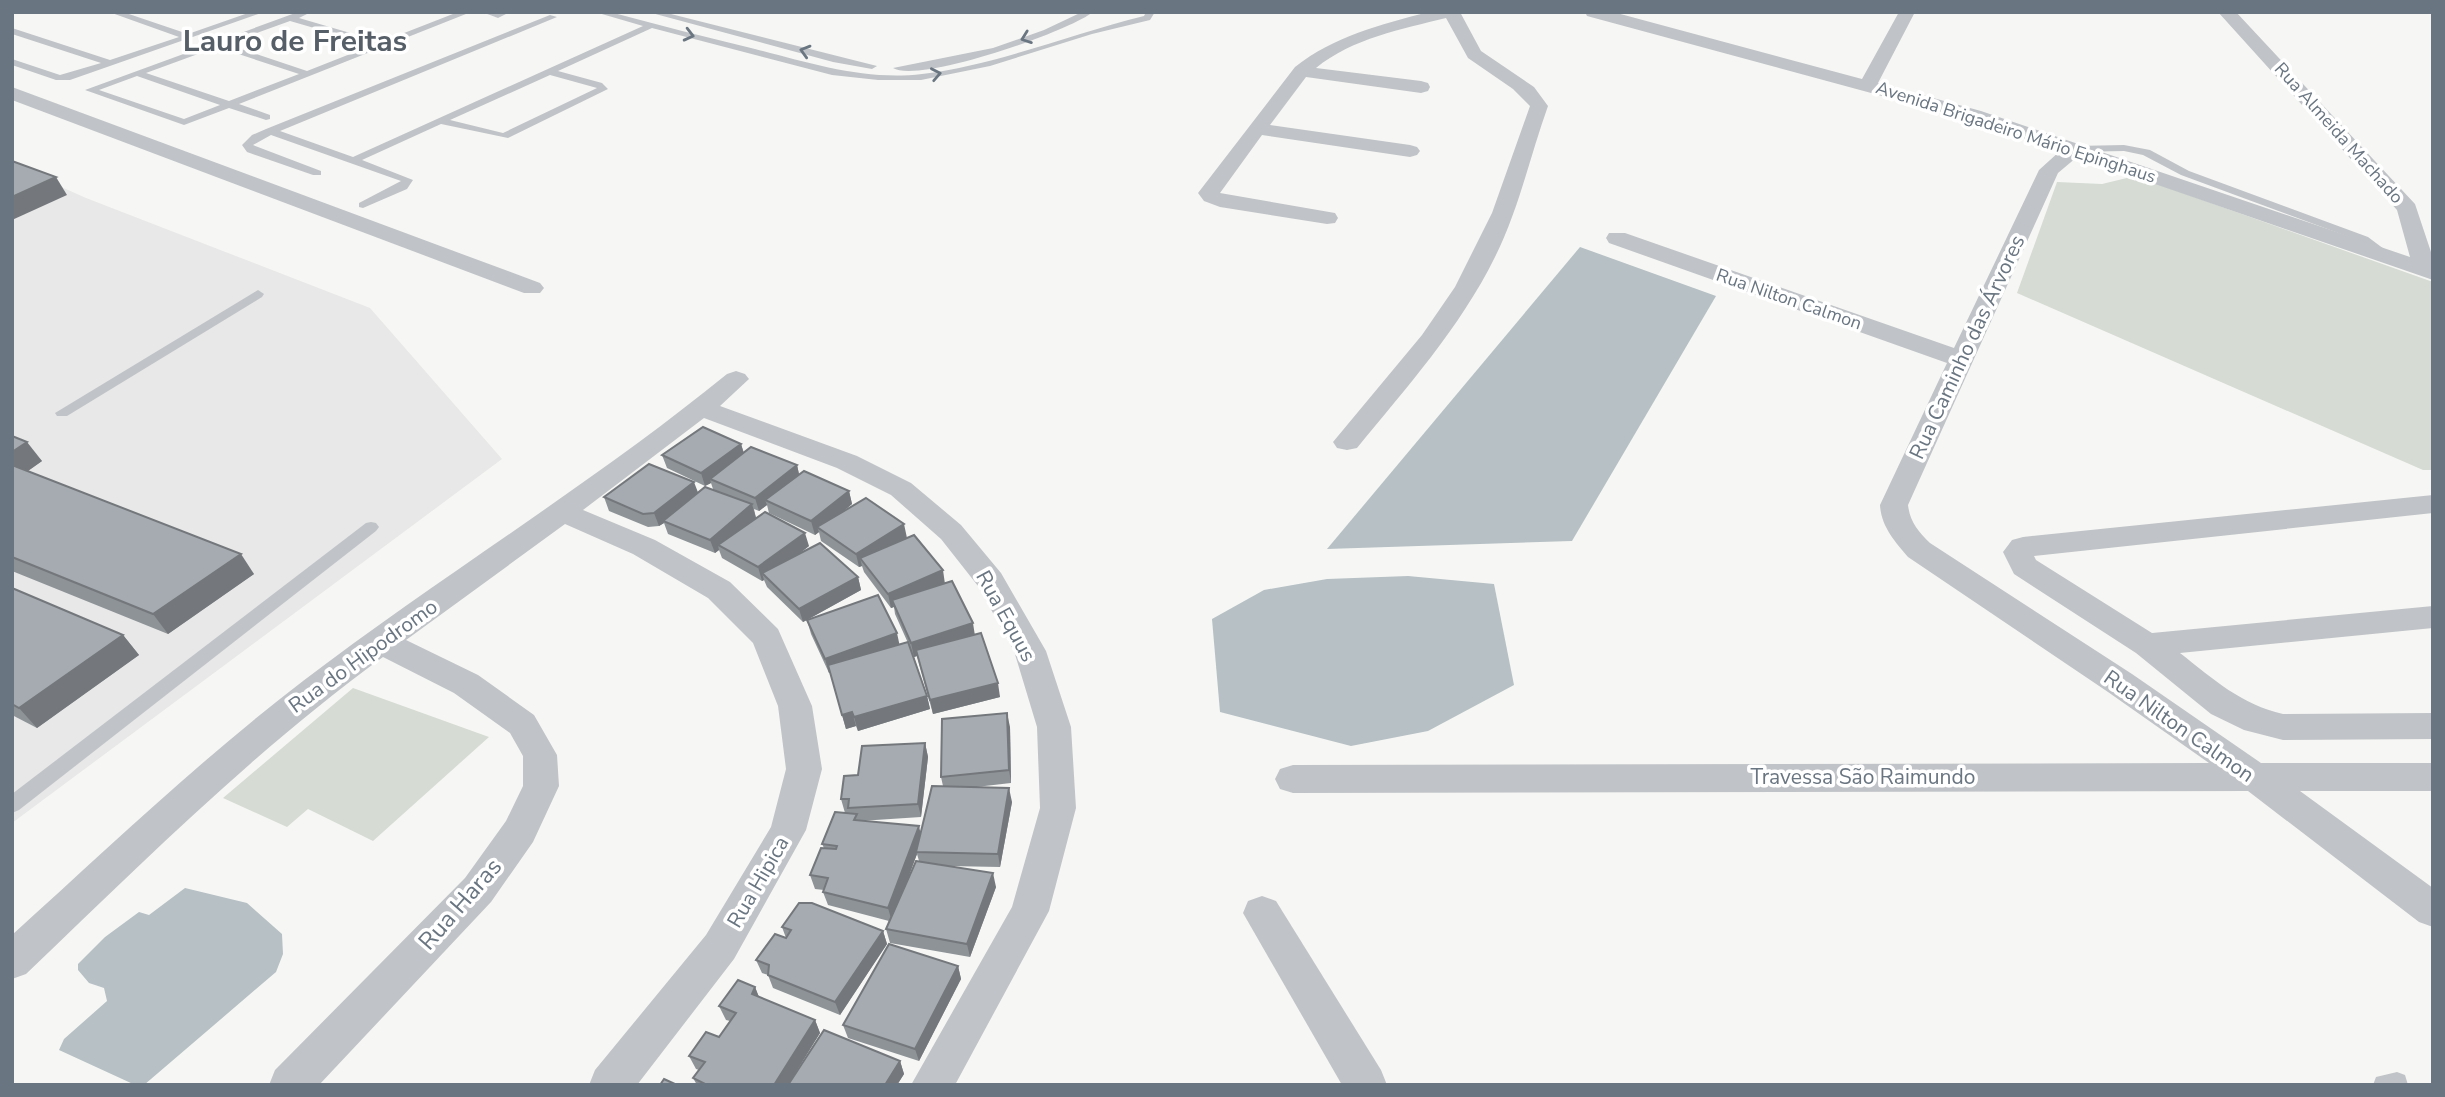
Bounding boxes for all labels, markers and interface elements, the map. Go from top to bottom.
district label: Lauro de Freitas [183,21,407,62]
one-way arrow [683,27,695,41]
one-way arrow [1021,30,1033,44]
one-way arrow [799,45,811,59]
street label: Rua Almeida Machado [2269,57,2409,209]
one-way arrow [930,68,942,83]
street label: Avenida Brigadeiro Mário Epinghaus [1873,75,2159,189]
street label: Rua Caminho das Árvores [1903,230,2031,464]
street label: Rua Nilton Calmon [1713,263,1865,335]
street label: Rua Equus [969,565,1043,667]
street label: Rua do Hipodromo [283,593,443,719]
street label: Rua Nilton Calmon [2098,664,2260,788]
street label: Travessa São Raimundo [1751,763,1975,791]
street label: Rua Hipica [721,831,795,933]
street label: Rua Haras [411,851,509,957]

